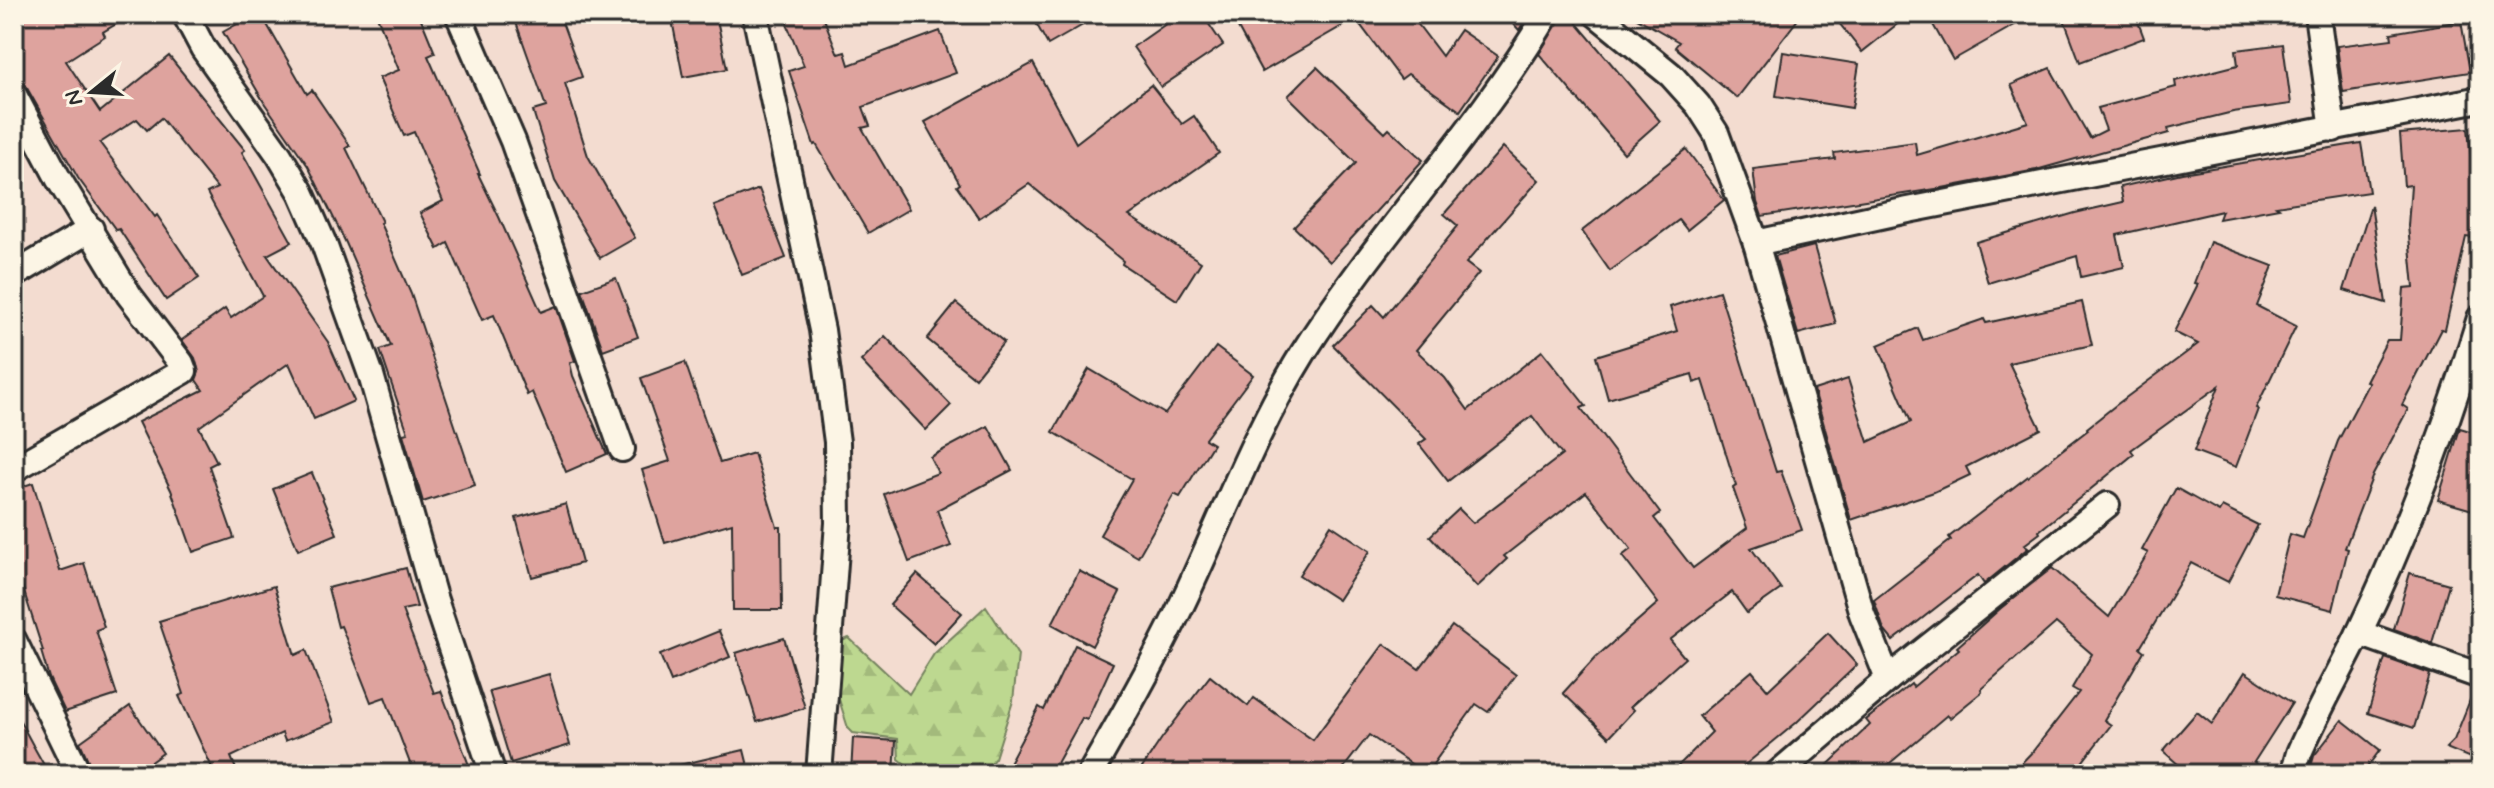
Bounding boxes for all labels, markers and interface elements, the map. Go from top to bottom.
north arrow [52,52,132,132]
text: N [59,86,90,109]

